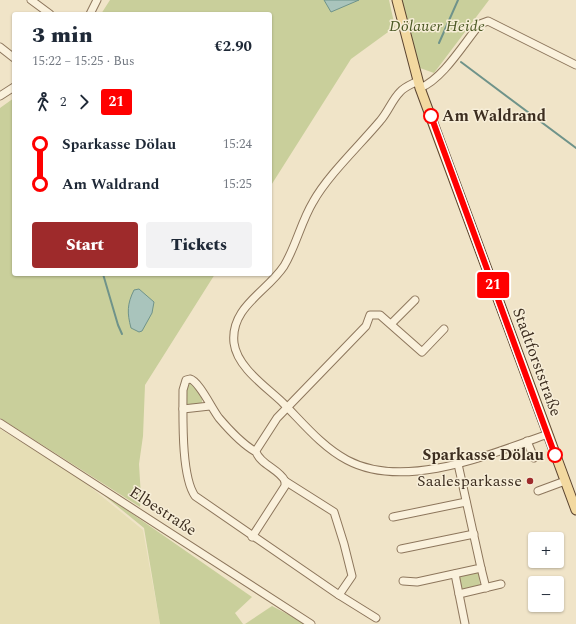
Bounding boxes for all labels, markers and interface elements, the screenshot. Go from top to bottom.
park label: Dölauer Heide [389,14,485,38]
text: 3 min [32,19,93,52]
text: €2.90 [214,35,252,58]
text: 15:22 – 15:25 · Bus [32,51,135,71]
icon: walk [32,91,54,113]
icon: forward [73,91,95,113]
text: 21 [109,91,124,112]
text: 2 [60,92,67,112]
place label: Am Waldrand [442,104,546,128]
marker: Am Waldrand [423,108,439,124]
text: Sparkasse Dölau [62,133,176,156]
text: 15:24 [223,134,252,154]
text: Am Waldrand [62,173,160,196]
text: 15:25 [223,174,252,194]
button: Start [32,222,138,268]
button: Tickets [146,222,252,268]
line badge: 21 [475,272,511,298]
text: 21 [485,274,501,295]
street label: Stadtforststraße [506,304,568,420]
place label: Sparkasse Dölau [422,443,545,467]
marker: Sparkasse Dölau [547,447,563,463]
place label: Saalesparkasse [417,469,522,493]
marker: Saalesparkasse [525,476,535,486]
street label: Elbestraße [124,480,202,542]
map controls [528,532,564,612]
button: + [528,532,564,568]
button: − [528,576,564,612]

